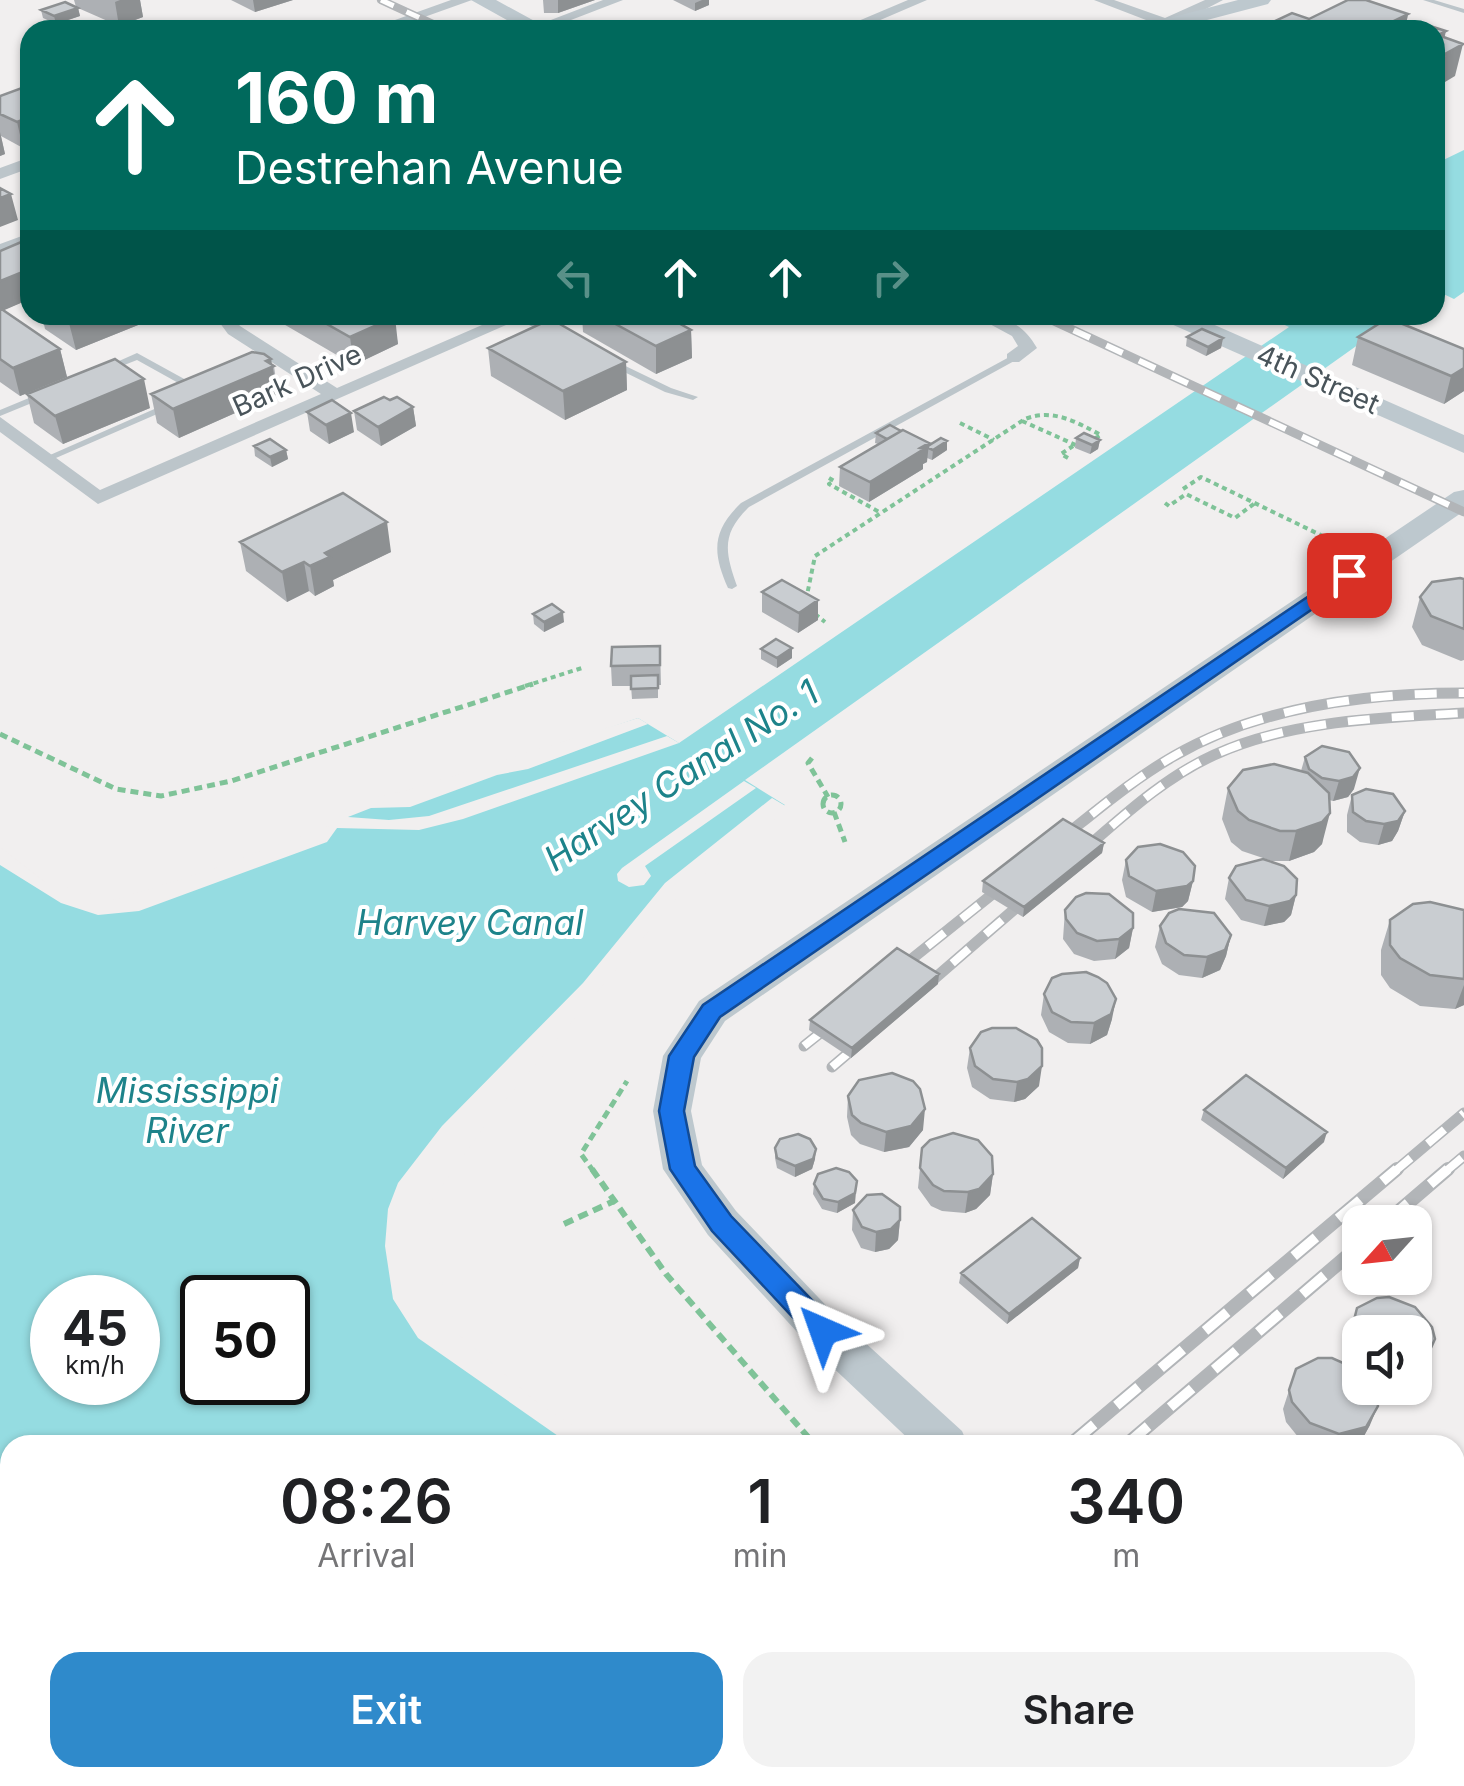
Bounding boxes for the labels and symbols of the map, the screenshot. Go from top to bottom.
street label: Bark Drive [227,336,367,424]
street label: 4th Street [1251,337,1385,421]
pin [1307,533,1392,618]
water label: Harvey Canal No. 1 [536,671,826,879]
water label: Harvey Canal [357,901,584,943]
water label: Mississippi River [96,1069,280,1151]
north arrow [1342,1205,1432,1295]
speed limit sign: 50 [180,1275,310,1405]
position arrow [771,1279,875,1383]

